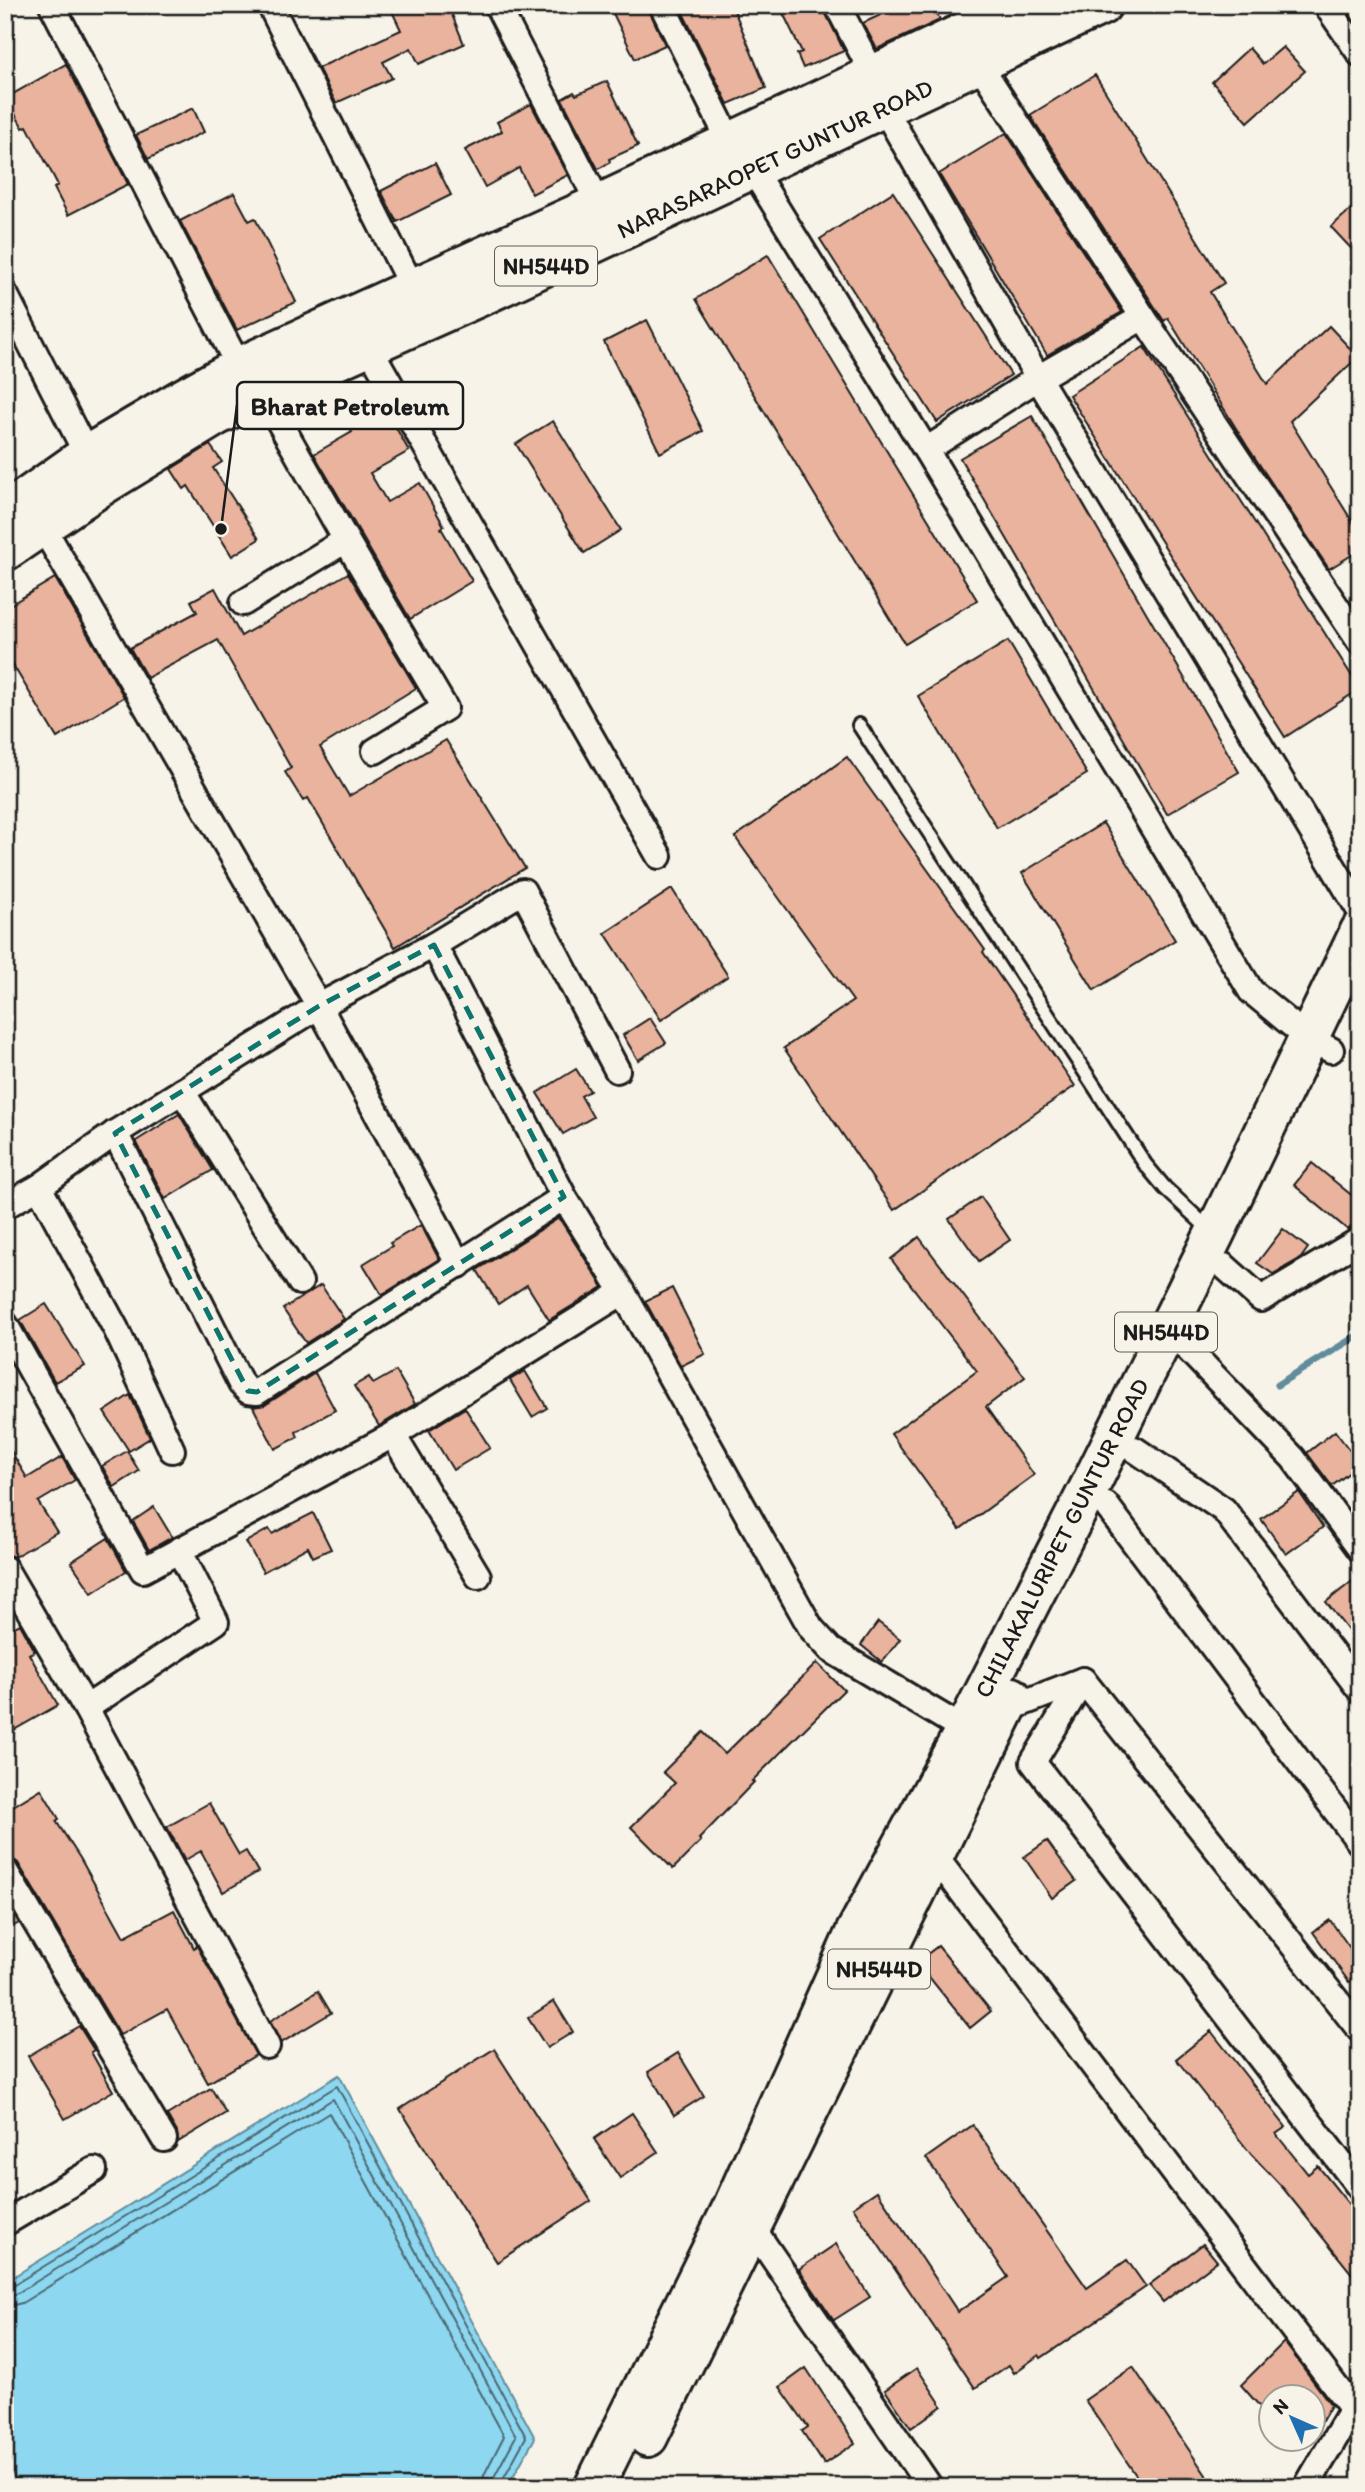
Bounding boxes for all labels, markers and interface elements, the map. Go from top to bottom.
street label: NARASARAOPET GUNTUR ROAD [612,72,937,245]
road number: NH544D [495,246,597,286]
callout: Bharat Petroleum [237,382,463,429]
text: Bharat Petroleum [251,390,450,422]
road number: NH544D [1115,1312,1217,1352]
street label: CHILAKALURIPET GUNTUR ROAD [968,1373,1155,1702]
road number: NH544D [828,1950,930,1988]
north arrow [1256,2384,1326,2454]
text: N [1268,2394,1293,2419]

